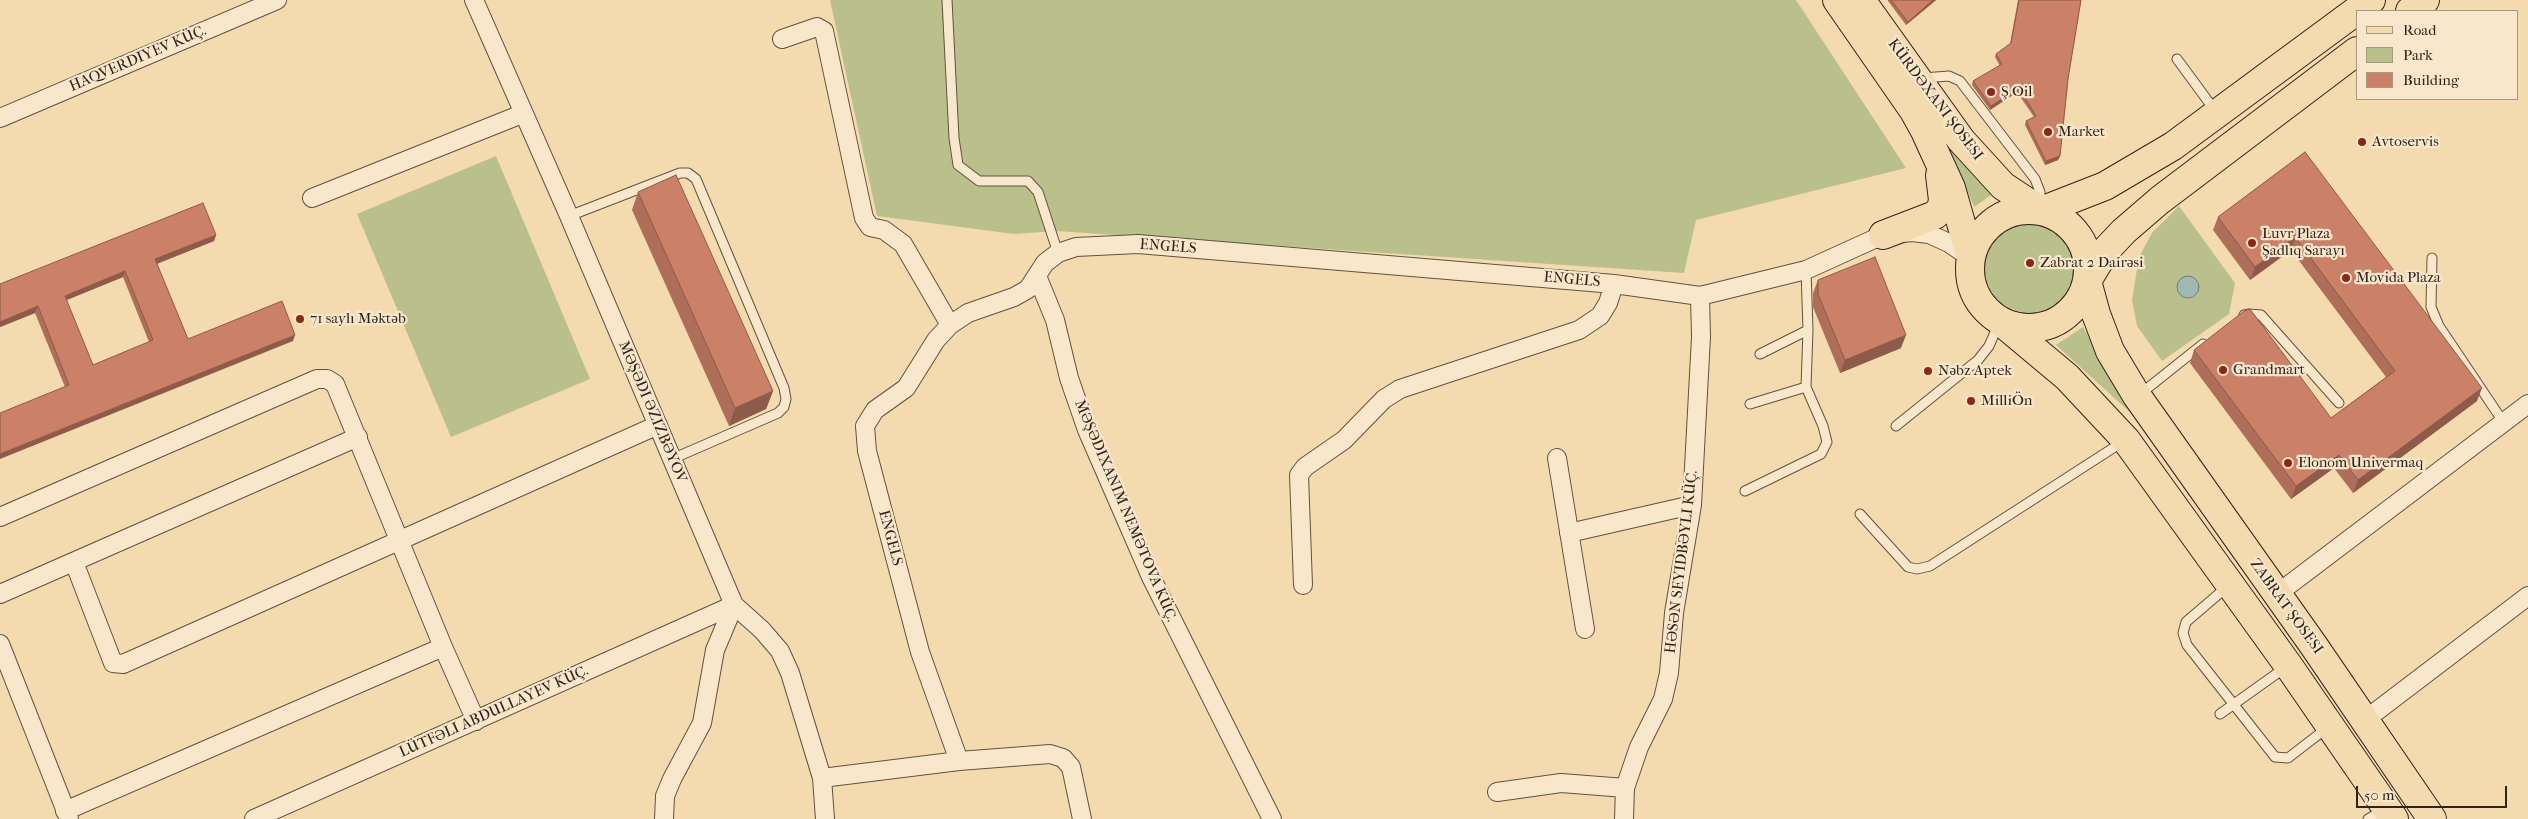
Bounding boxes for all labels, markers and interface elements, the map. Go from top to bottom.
legend [2356,10,2518,100]
text: Road [2403,21,2436,39]
street label: HAQVERDIYEV KÜÇ. [67,22,209,96]
street label: KÜRDƏXANI ŞOSESI [1883,36,1987,164]
text: Park [2403,46,2433,64]
text: Building [2403,71,2459,89]
place label: Ş Oil [2001,83,2032,101]
marker: Ş Oil [1985,86,1997,98]
place label: Market [2058,123,2105,141]
marker: Market [2042,126,2054,138]
place label: Avtoservis [2372,133,2439,151]
marker: Avtoservis [2356,136,2368,148]
place label: Luvr Plaza Şadlıq Sarayı [2262,225,2345,260]
street label: ENGELS [1139,236,1197,258]
marker: Luvr Plaza Şadlıq Sarayı [2246,237,2258,249]
place label: Zabrat 2 Dairəsi [2040,254,2143,272]
marker: Zabrat 2 Dairəsi [2024,257,2036,269]
street label: ENGELS [1543,269,1601,291]
place label: Movida Plaza [2356,269,2441,287]
marker: Movida Plaza [2340,272,2352,284]
place label: 71 saylı Məktəb [310,310,406,328]
marker: 71 saylı Məktəb [294,313,306,325]
street label: MƏŞƏDI ƏZIZBƏYOV [614,338,690,486]
place label: Grandmart [2233,361,2305,379]
place label: Nəbz Aptek [1938,362,2012,380]
marker: Grandmart [2217,364,2229,376]
marker: Nəbz Aptek [1922,365,1934,377]
place label: MilliÖn [1981,392,2032,410]
marker: MilliÖn [1965,395,1977,407]
street label: MƏŞƏDIXANIM NEMƏTOVA KÜÇ. [1070,397,1180,625]
place label: Elonom Univermaq [2298,454,2423,472]
marker: Elonom Univermaq [2282,457,2294,469]
street label: HƏSƏN SEYIDBƏYLI KÜÇ. [1662,469,1702,655]
street label: ENGELS [874,508,906,568]
street label: ZABRAT ŞOSESI [2245,556,2327,658]
street label: LÜTFƏLI ABDULLAYEV KÜÇ. [397,662,591,762]
scale bar [2358,776,2509,808]
text: 50 m [2364,786,2394,804]

